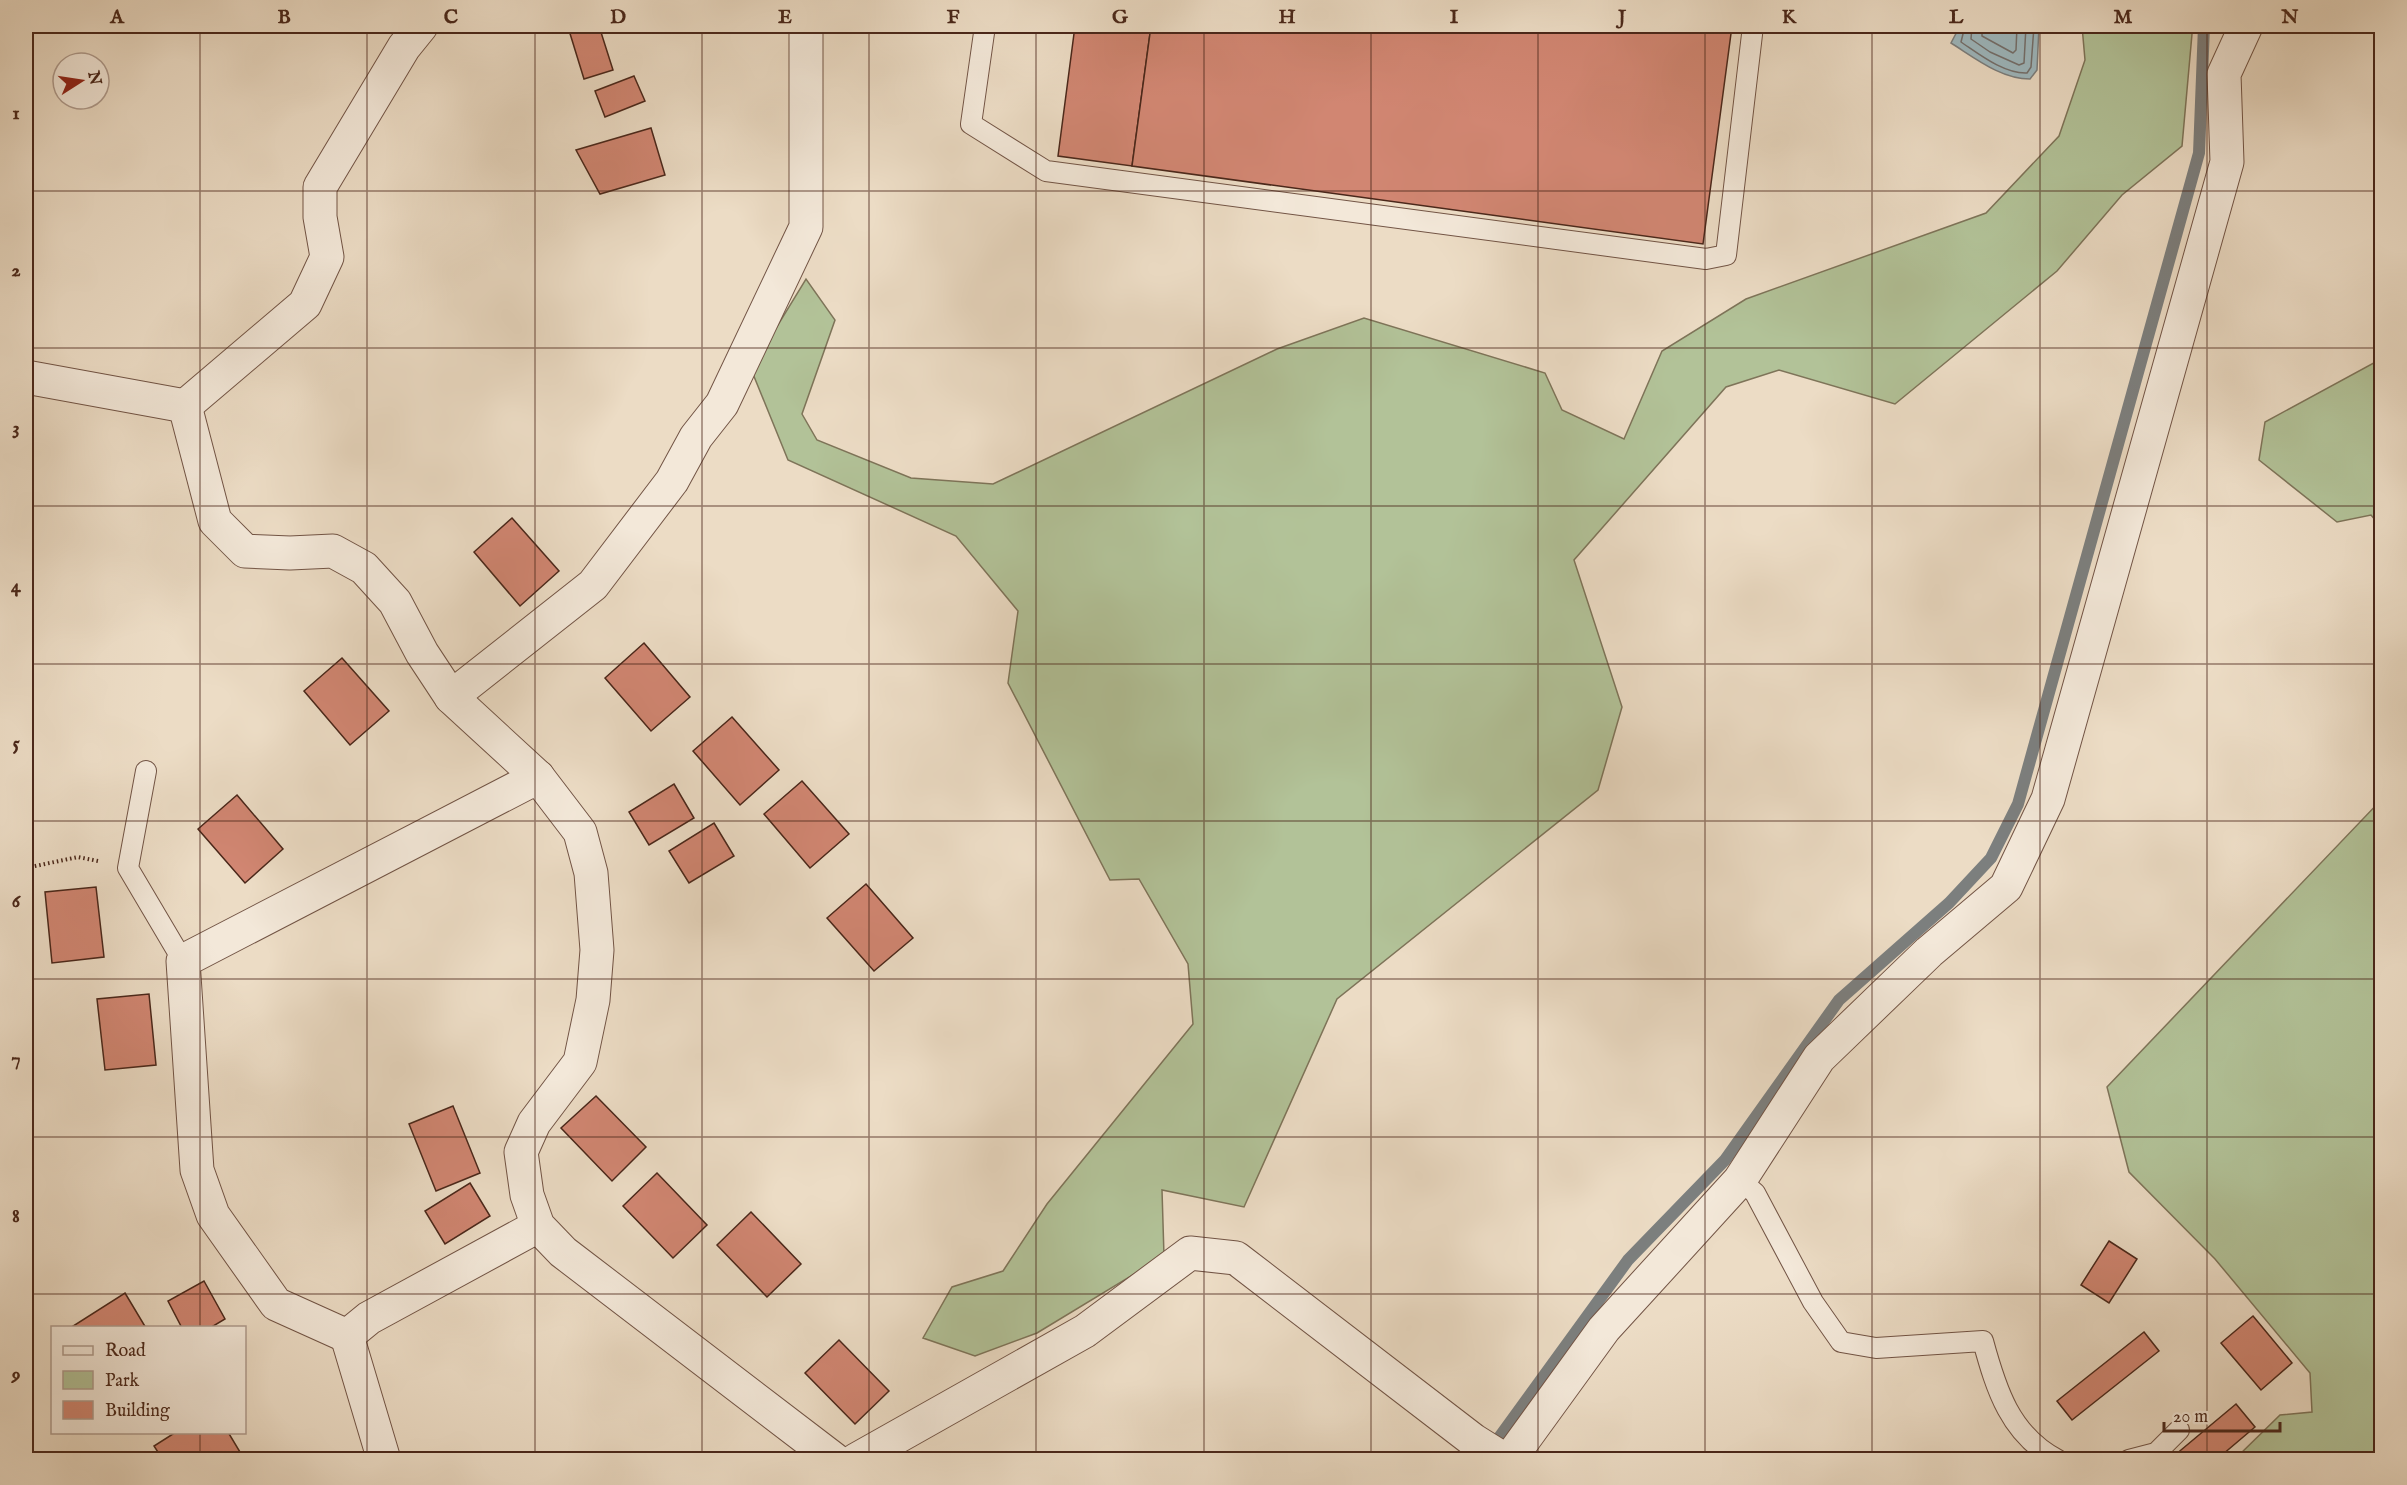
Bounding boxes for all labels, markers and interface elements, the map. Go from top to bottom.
text: A [109,5,125,30]
text: B [277,5,291,30]
text: C [444,5,458,30]
text: D [610,5,626,30]
text: E [778,5,792,30]
text: F [947,5,960,30]
text: G [1112,5,1129,30]
text: H [1278,5,1296,30]
text: I [1450,5,1459,30]
text: J [1615,5,1627,30]
text: K [1782,5,1798,30]
text: L [1949,5,1964,30]
text: M [2114,5,2133,30]
text: N [2280,5,2299,30]
north arrow [51,51,111,111]
text: N [82,68,105,87]
text: 1 [12,101,20,126]
text: 2 [11,258,21,283]
text: 3 [12,416,20,441]
text: 4 [11,574,22,599]
text: 5 [12,731,20,756]
text: 6 [12,889,22,914]
text: 7 [11,1047,21,1072]
text: 8 [12,1204,20,1229]
legend [51,1326,246,1434]
text: Road [105,1340,146,1363]
text: 9 [11,1362,21,1387]
text: Park [105,1370,140,1393]
scale bar [2164,1395,2280,1433]
text: Building [105,1400,170,1423]
text: 20 m [2173,1406,2208,1429]

